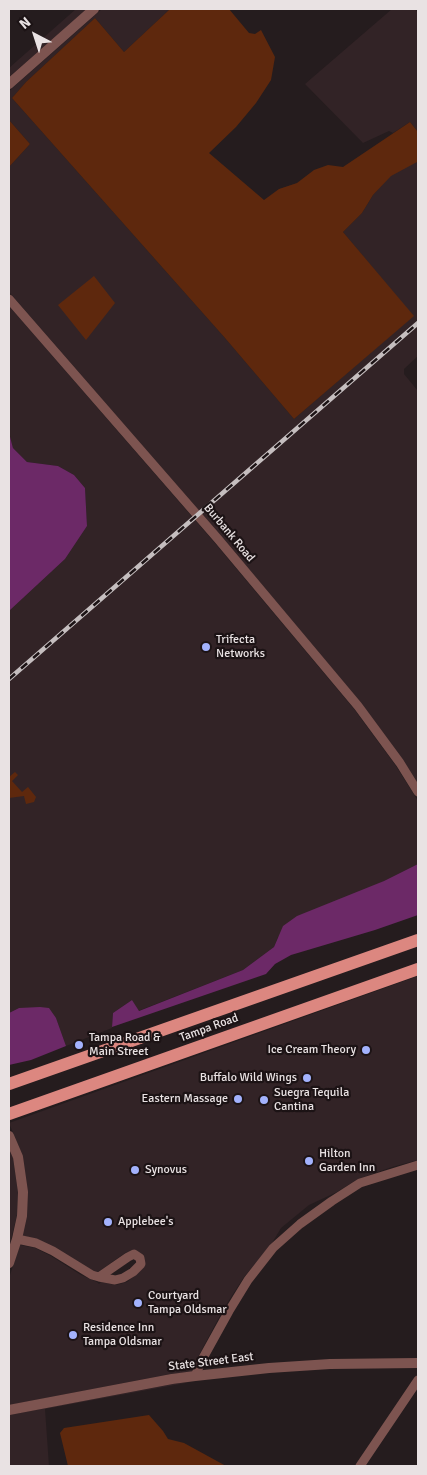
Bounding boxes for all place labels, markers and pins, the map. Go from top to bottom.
place label: Trifecta Networks [216,633,265,661]
marker: Trifecta Networks [200,641,212,653]
place label: Tampa Road & Main Street [89,1031,161,1059]
marker: Tampa Road & Main Street [73,1039,85,1051]
place label: Ice Cream Theory [267,1043,356,1057]
marker: Ice Cream Theory [360,1044,372,1056]
place label: Buffalo Wild Wings [200,1071,297,1085]
marker: Buffalo Wild Wings [301,1072,313,1084]
place label: Suegra Tequila Cantina [274,1086,349,1114]
place label: Eastern Massage [142,1092,228,1106]
marker: Eastern Massage [232,1093,244,1105]
marker: Suegra Tequila Cantina [258,1094,270,1106]
place label: Hilton Garden Inn [319,1147,375,1175]
marker: Hilton Garden Inn [303,1155,315,1167]
place label: Synovus [145,1163,187,1177]
marker: Synovus [129,1164,141,1176]
place label: Applebee's [118,1215,174,1229]
marker: Applebee's [102,1216,114,1228]
place label: Courtyard Tampa Oldsmar [148,1289,227,1317]
marker: Courtyard Tampa Oldsmar [132,1297,144,1309]
place label: Residence Inn Tampa Oldsmar [83,1321,162,1349]
marker: Residence Inn Tampa Oldsmar [67,1329,79,1341]

